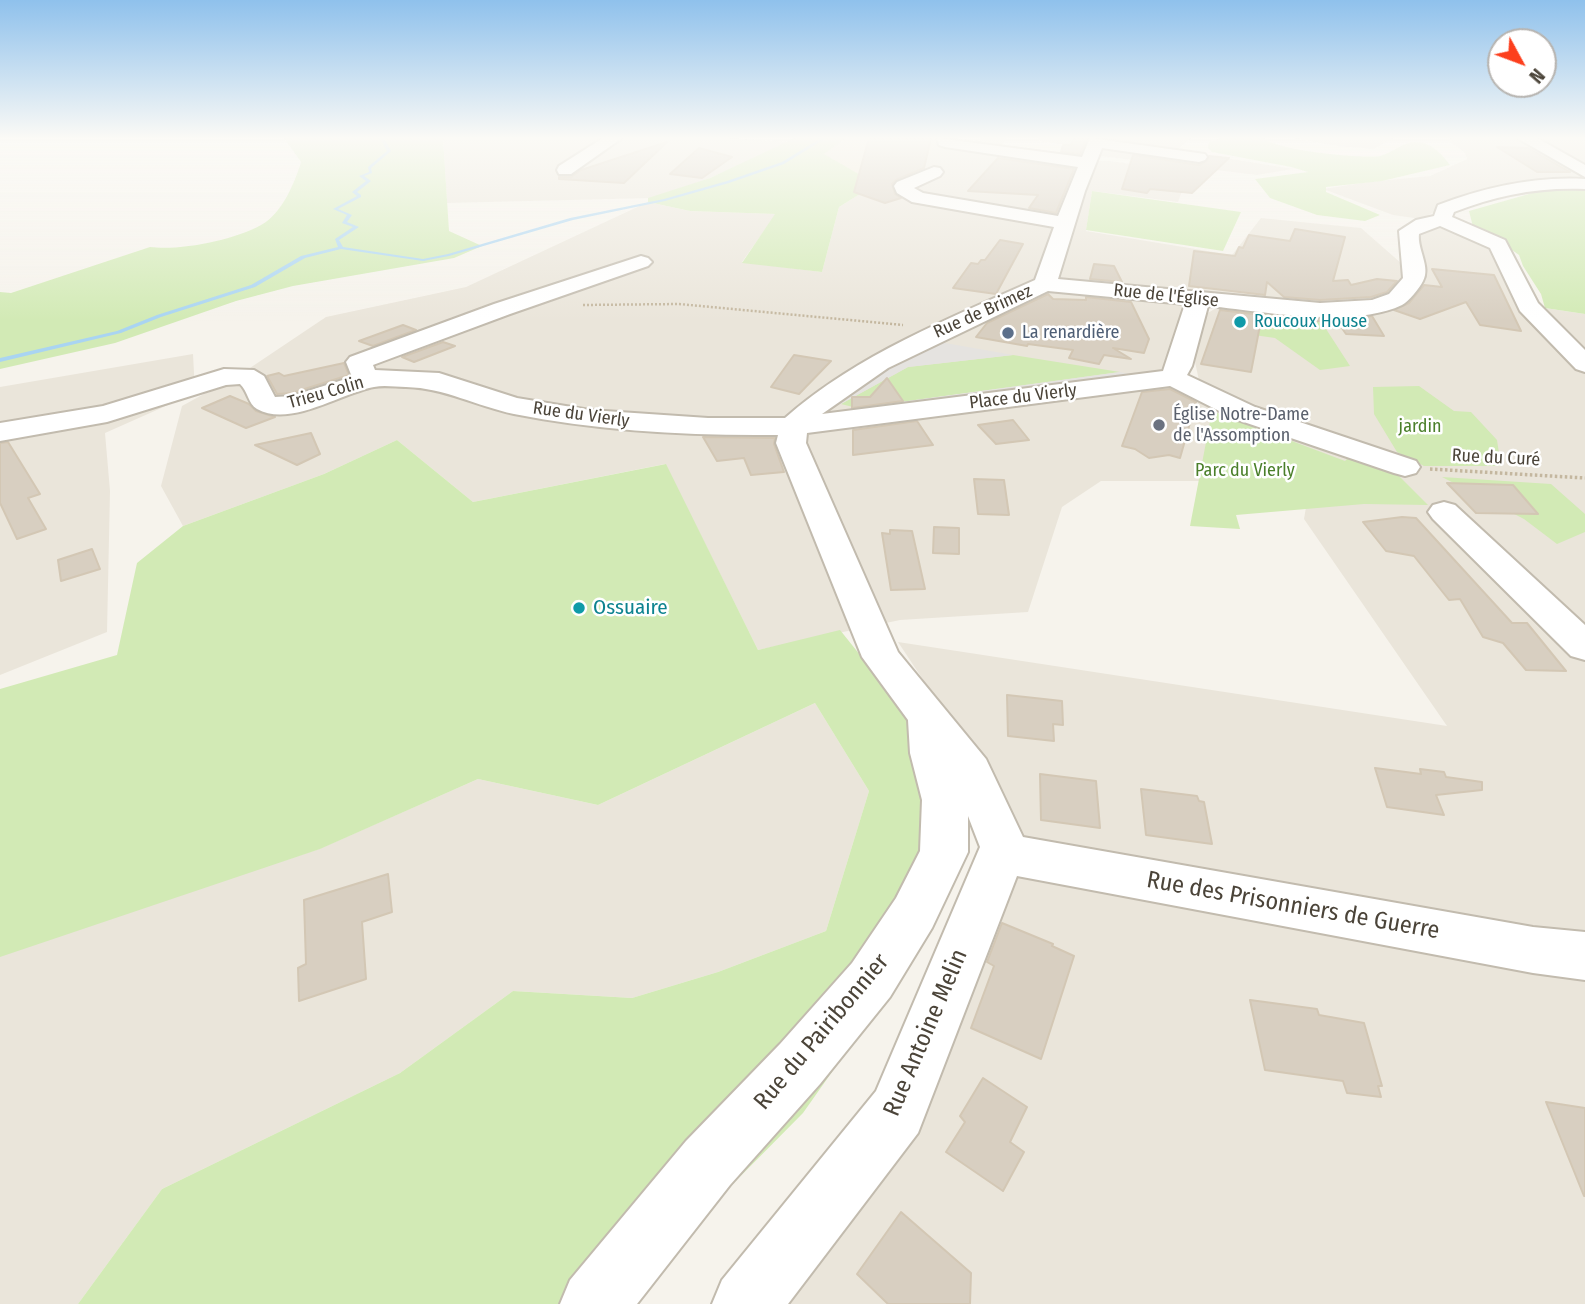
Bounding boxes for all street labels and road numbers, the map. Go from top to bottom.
street label: Rue de l'Église [1112,280,1220,312]
street label: Rue de Brimez [930,281,1036,343]
street label: Trieu Colin [285,372,367,414]
street label: Place du Vierly [968,380,1078,414]
street label: Rue du Vierly [531,398,631,432]
street label: Rue du Curé [1451,445,1541,471]
street label: Rue des Prisonniers de Guerre [1144,866,1442,946]
street label: Rue Antoine Melin [878,945,974,1121]
street label: Rue du Pairibonnier [748,948,896,1116]

